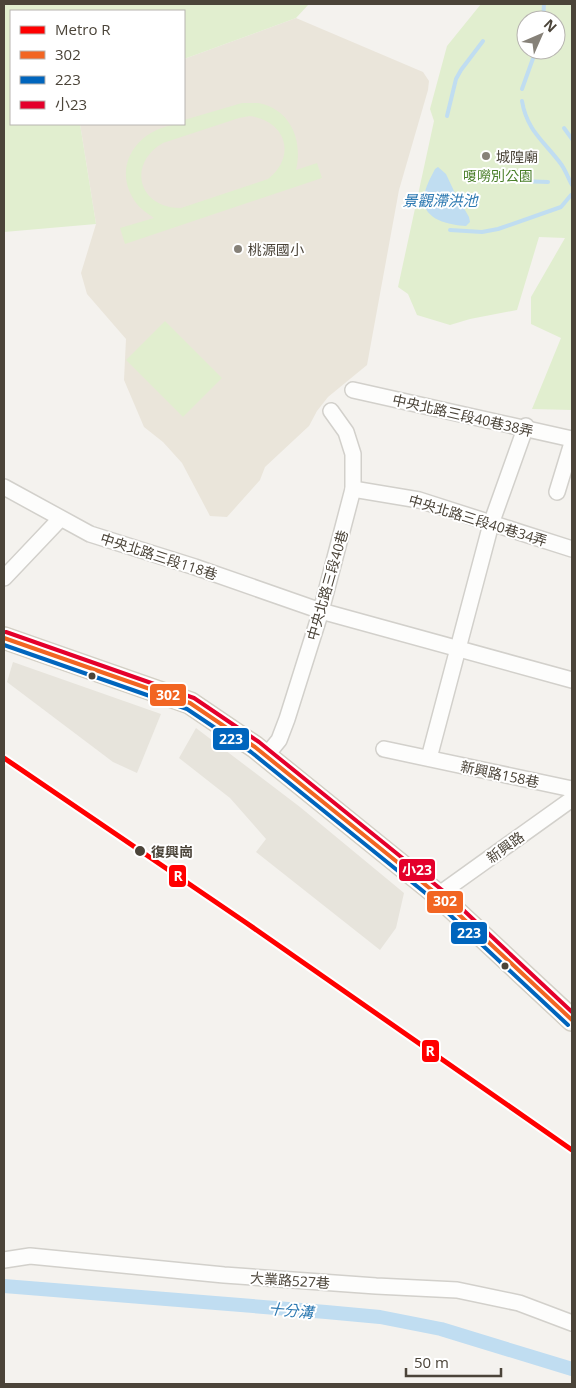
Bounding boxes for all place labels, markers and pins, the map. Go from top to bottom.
place label: 城隍廟 [496,147,538,166]
marker: 城隍廟 [480,150,492,162]
place label: 桃源國小 [248,240,304,259]
marker: 桃源國小 [232,243,244,255]
unlabelled marker [87,671,97,681]
place label: 復興崗 [151,842,193,861]
marker: 復興崗 [133,844,147,858]
unlabelled marker [500,961,510,971]

